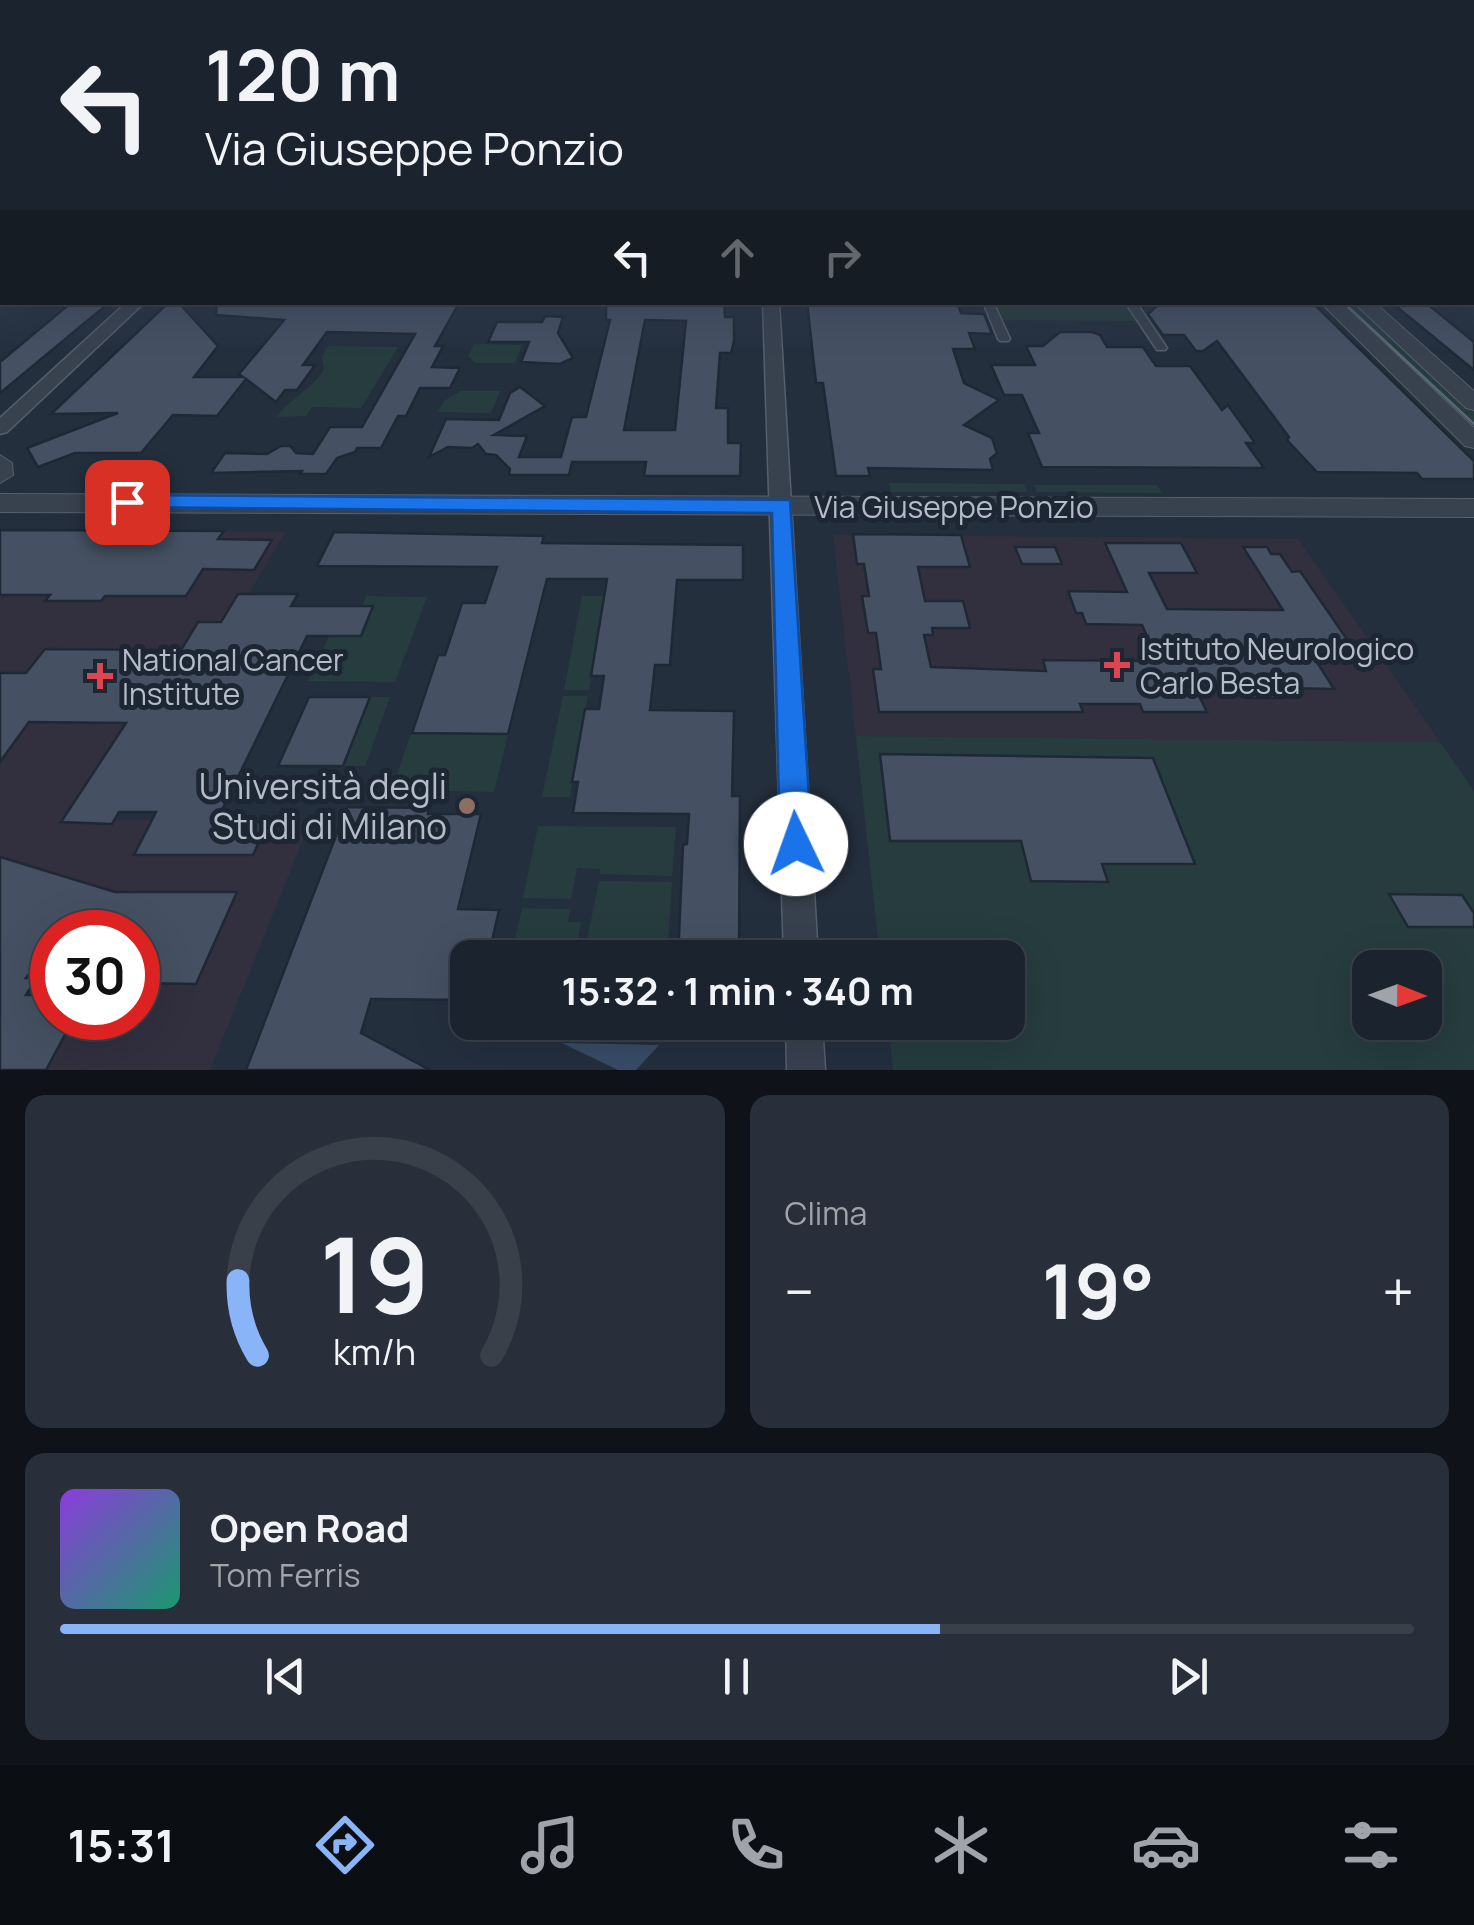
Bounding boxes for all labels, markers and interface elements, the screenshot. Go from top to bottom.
text: 120 m [205,26,400,122]
icon: left [40,40,170,170]
text: Via Giuseppe Ponzio [205,117,624,179]
icon: left [605,230,660,285]
icon: ahead [710,230,765,285]
icon: right [815,230,870,285]
pin [85,460,170,545]
icon: arrive [100,475,155,530]
street label: Via Giuseppe Ponzio [814,486,1094,527]
place label: Istituto Neurologico Carlo Besta [1140,628,1414,703]
place label: National Cancer Institute [122,639,344,714]
marker: Istituto Neurologico Carlo Besta [1104,652,1130,678]
marker: National Cancer Institute [87,663,113,689]
place label: Università degli Studi di Milano [199,762,447,850]
position arrow [744,792,848,896]
marker: Università degli Studi di Milano [456,795,478,817]
speed limit sign: 30 [30,910,160,1040]
north arrow [1352,950,1442,1040]
map controls [1352,950,1442,1040]
text: 15:32 · 1 min · 340 m [561,964,914,1016]
text: Clima [785,1191,867,1235]
text: 19 [320,1202,430,1344]
text: 19° [1042,1239,1155,1342]
text: − [785,1253,814,1329]
text: + [1382,1253,1414,1329]
text: km/h [333,1327,416,1376]
text: Open Road [210,1501,409,1553]
text: Tom Ferris [210,1553,361,1597]
icon: previous [258,1649,313,1704]
icon: pause [709,1649,764,1704]
icon: next [1161,1649,1216,1704]
icon: directions [310,1810,380,1880]
icon: music [515,1810,585,1880]
icon: phone [721,1810,791,1880]
icon: climate [926,1810,996,1880]
icon: car [1131,1810,1201,1880]
icon: filters [1336,1810,1406,1880]
text: 15:31 [68,1814,175,1876]

